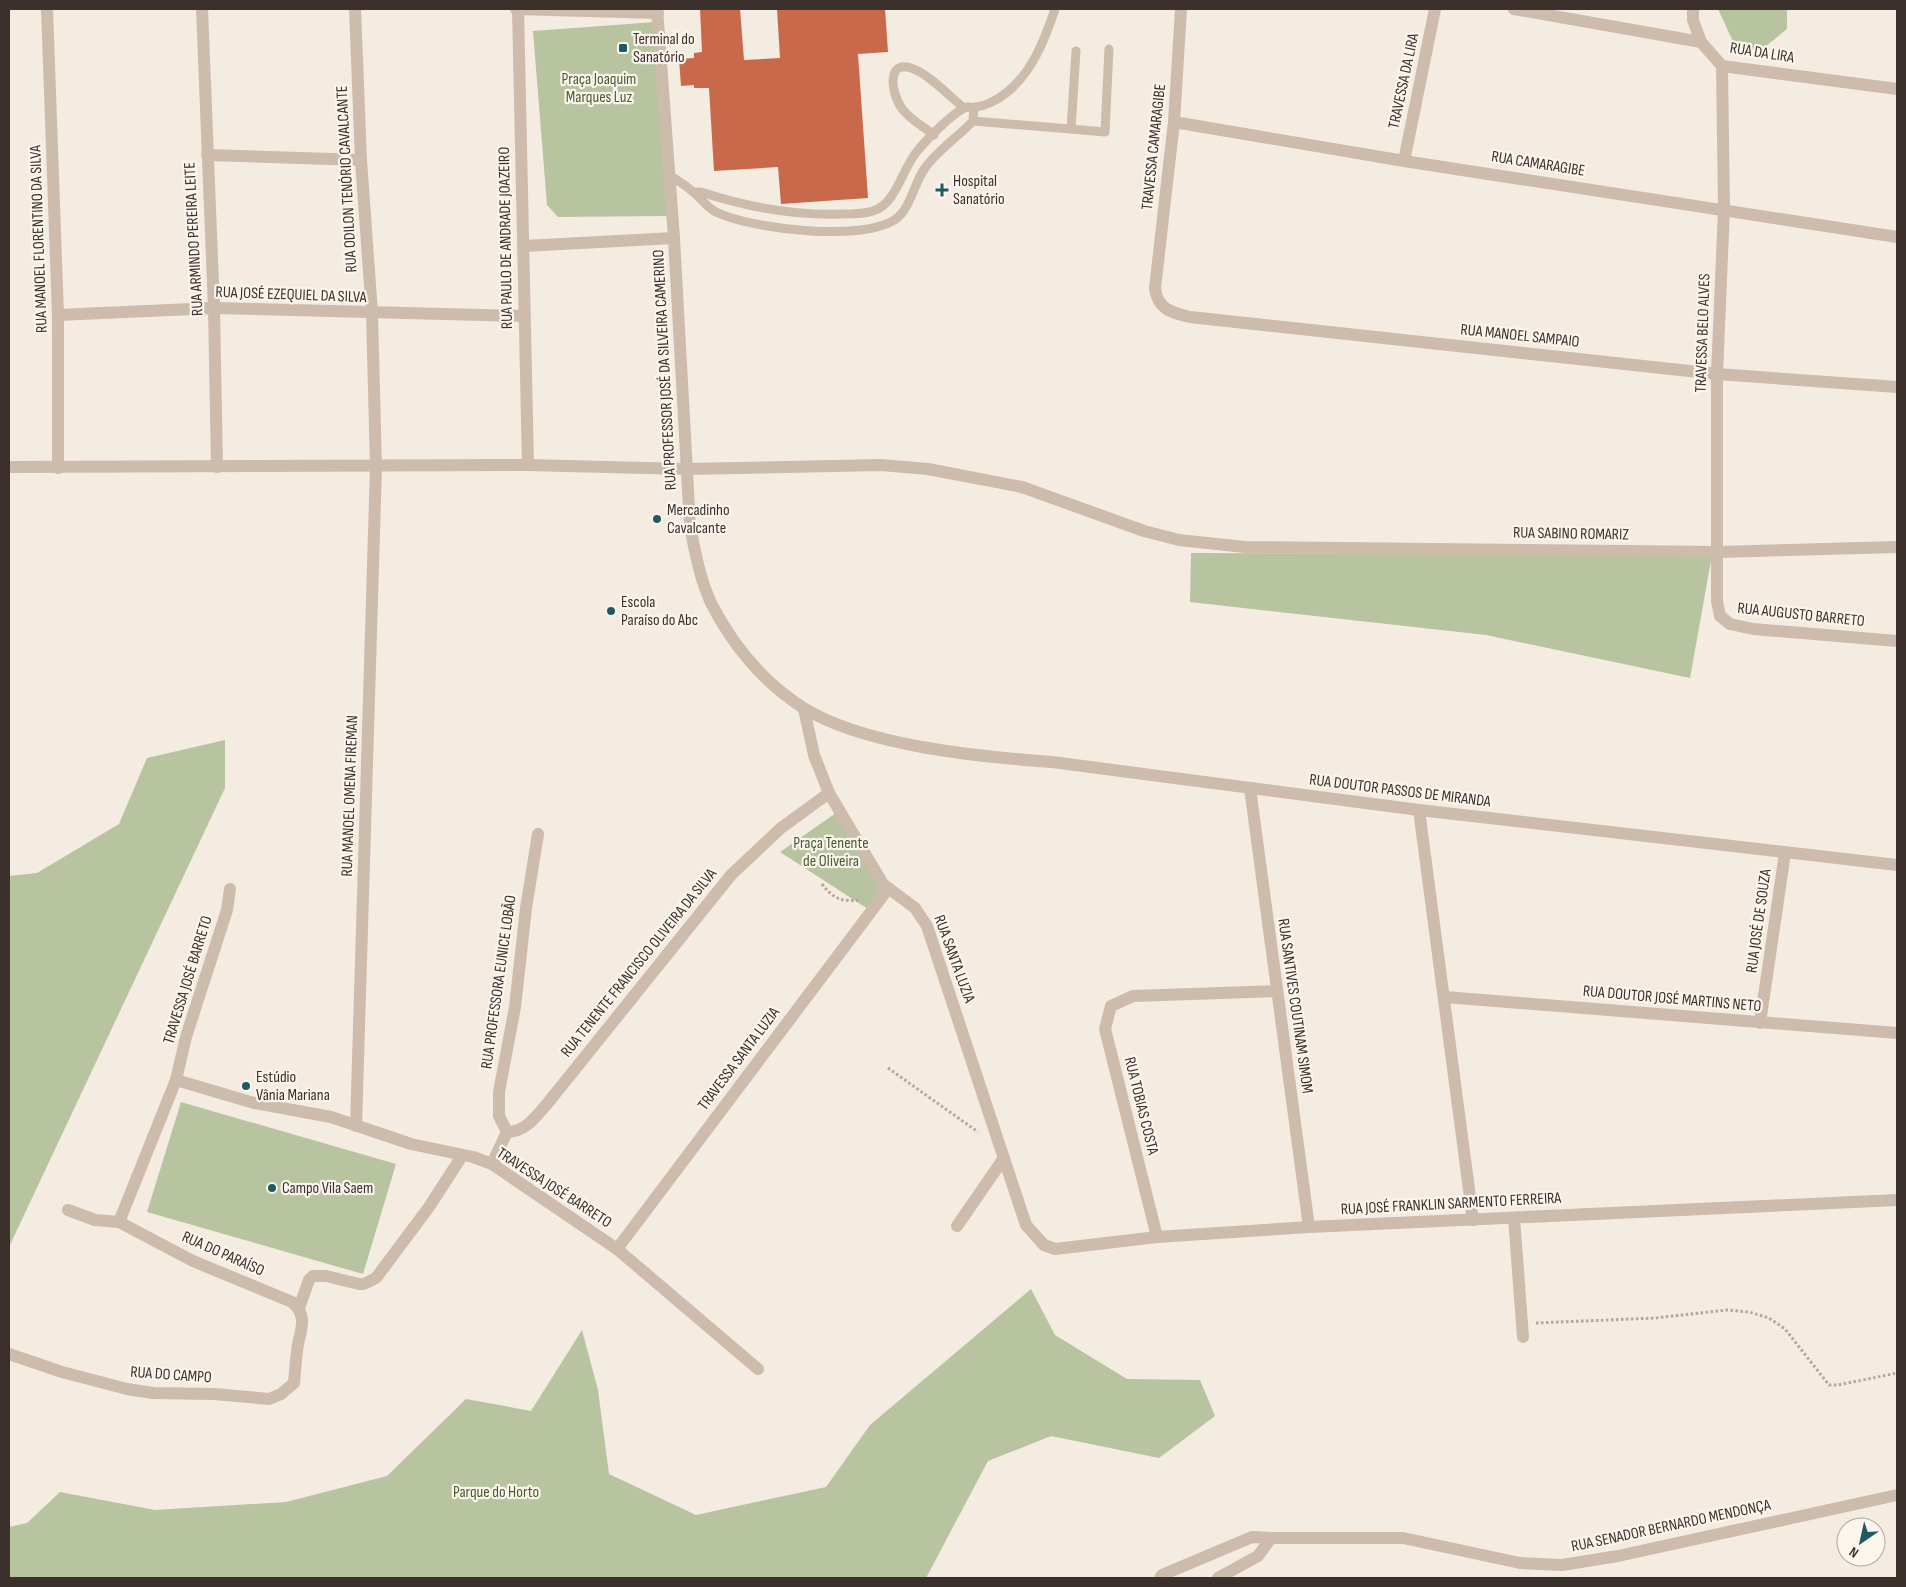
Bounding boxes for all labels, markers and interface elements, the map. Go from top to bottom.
place label: Terminal do Sanatório [633,30,695,67]
street label: TRAVESSA DA LIRA [1385,31,1423,130]
street label: RUA DA LIRA [1728,39,1796,67]
marker: Terminal do Sanatório [617,42,629,54]
park label: Praça Joaquim Marques Luz [562,70,636,107]
street label: TRAVESSA CAMARAGIBE [1138,83,1170,211]
street label: RUA ODILON TENÓRIO CAVALCANTE [333,85,361,273]
street label: RUA MANOEL FLORENTINO DA SILVA [26,145,52,333]
street label: RUA PAULO DE ANDRADE JOAZEIRO [495,147,517,329]
street label: RUA CAMARAGIBE [1490,147,1586,181]
street label: RUA ARMINDO PEREIRA LEITE [180,162,208,316]
place label: Hospital Sanatório [953,172,1005,209]
marker: Hospital Sanatório [935,183,949,197]
street label: RUA PROFESSOR JOSÉ DA SILVEIRA CAMERINO [649,249,681,491]
street label: TRAVESSA BELO ALVES [1691,273,1715,393]
street label: RUA JOSÉ EZEQUIEL DA SILVA [215,283,367,307]
street label: RUA MANOEL SAMPAIO [1460,320,1581,352]
place label: Mercadinho Cavalcante [667,501,730,538]
marker: Mercadinho Cavalcante [651,513,663,525]
street label: RUA SABINO ROMARIZ [1513,523,1629,545]
place label: Escola Paraíso do Abc [621,593,698,630]
street label: RUA AUGUSTO BARRETO [1736,599,1866,631]
marker: Escola Paraíso do Abc [605,605,617,617]
street label: RUA MANOEL OMENA FIREMAN [338,715,362,877]
street label: RUA DOUTOR PASSOS DE MIRANDA [1308,770,1492,812]
park label: Praça Tenente de Oliveira [793,834,869,871]
street label: RUA TENENTE FRANCISCO OLIVEIRA DA SILVA [557,865,721,1061]
street label: RUA JOSÉ DE SOUZA [1742,868,1776,974]
street label: RUA PROFESSORA EUNICE LOBÃO [477,894,521,1070]
street label: TRAVESSA JOSÉ BARRETO [159,913,217,1046]
street label: RUA SANTA LUZIA [929,913,979,1006]
street label: RUA SANTIVES COUTINAM SIMOM [1273,917,1317,1095]
street label: RUA DOUTOR JOSÉ MARTINS NETO [1582,982,1762,1016]
street label: TRAVESSA SANTA LUZIA [694,1004,784,1114]
street label: RUA TOBIAS COSTA [1120,1055,1162,1157]
place label: Estúdio Vânia Mariana [256,1068,330,1105]
marker: Estúdio Vânia Mariana [240,1080,252,1092]
street label: TRAVESSA JOSÉ BARRETO [493,1144,615,1232]
place label: Campo Vila Saem [282,1179,373,1198]
marker: Campo Vila Saem [266,1182,278,1194]
street label: RUA JOSÉ FRANKLIN SARMENTO FERREIRA [1340,1189,1562,1219]
street label: RUA DO PARAÍSO [179,1227,267,1281]
street label: RUA DO CAMPO [130,1363,212,1387]
park label: Parque do Horto [453,1483,539,1502]
street label: RUA SENADOR BERNARDO MENDONÇA [1570,1496,1773,1556]
north arrow [1836,1517,1886,1567]
text: N [1846,1543,1862,1562]

